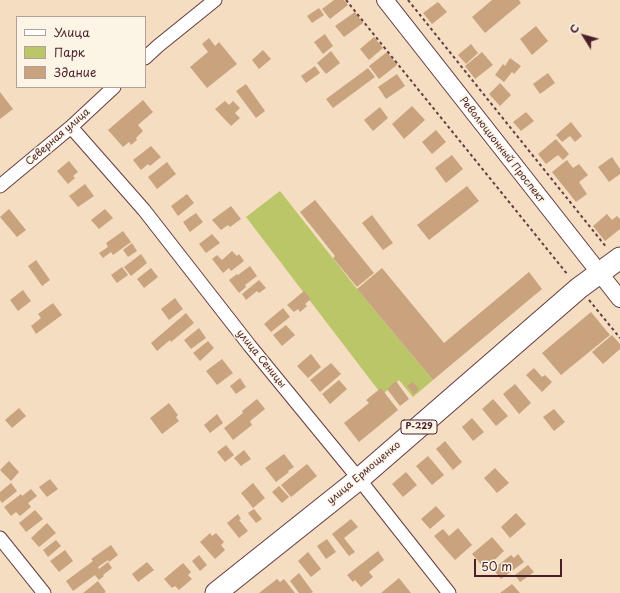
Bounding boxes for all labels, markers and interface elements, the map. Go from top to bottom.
legend [16,16,146,88]
north arrow [564,16,604,56]
text: С [565,20,583,37]
text: Улица [54,23,90,41]
text: Парк [54,43,85,61]
text: Здание [54,63,96,81]
street label: Революционный Проспект [457,95,547,205]
street label: Северная улица [24,106,92,168]
street label: улица Сеницы [234,327,288,391]
road number: Р-229 [401,420,437,434]
street label: улица Ермощенко [325,439,403,507]
scale bar [476,551,564,577]
text: 50 m [481,557,512,575]

